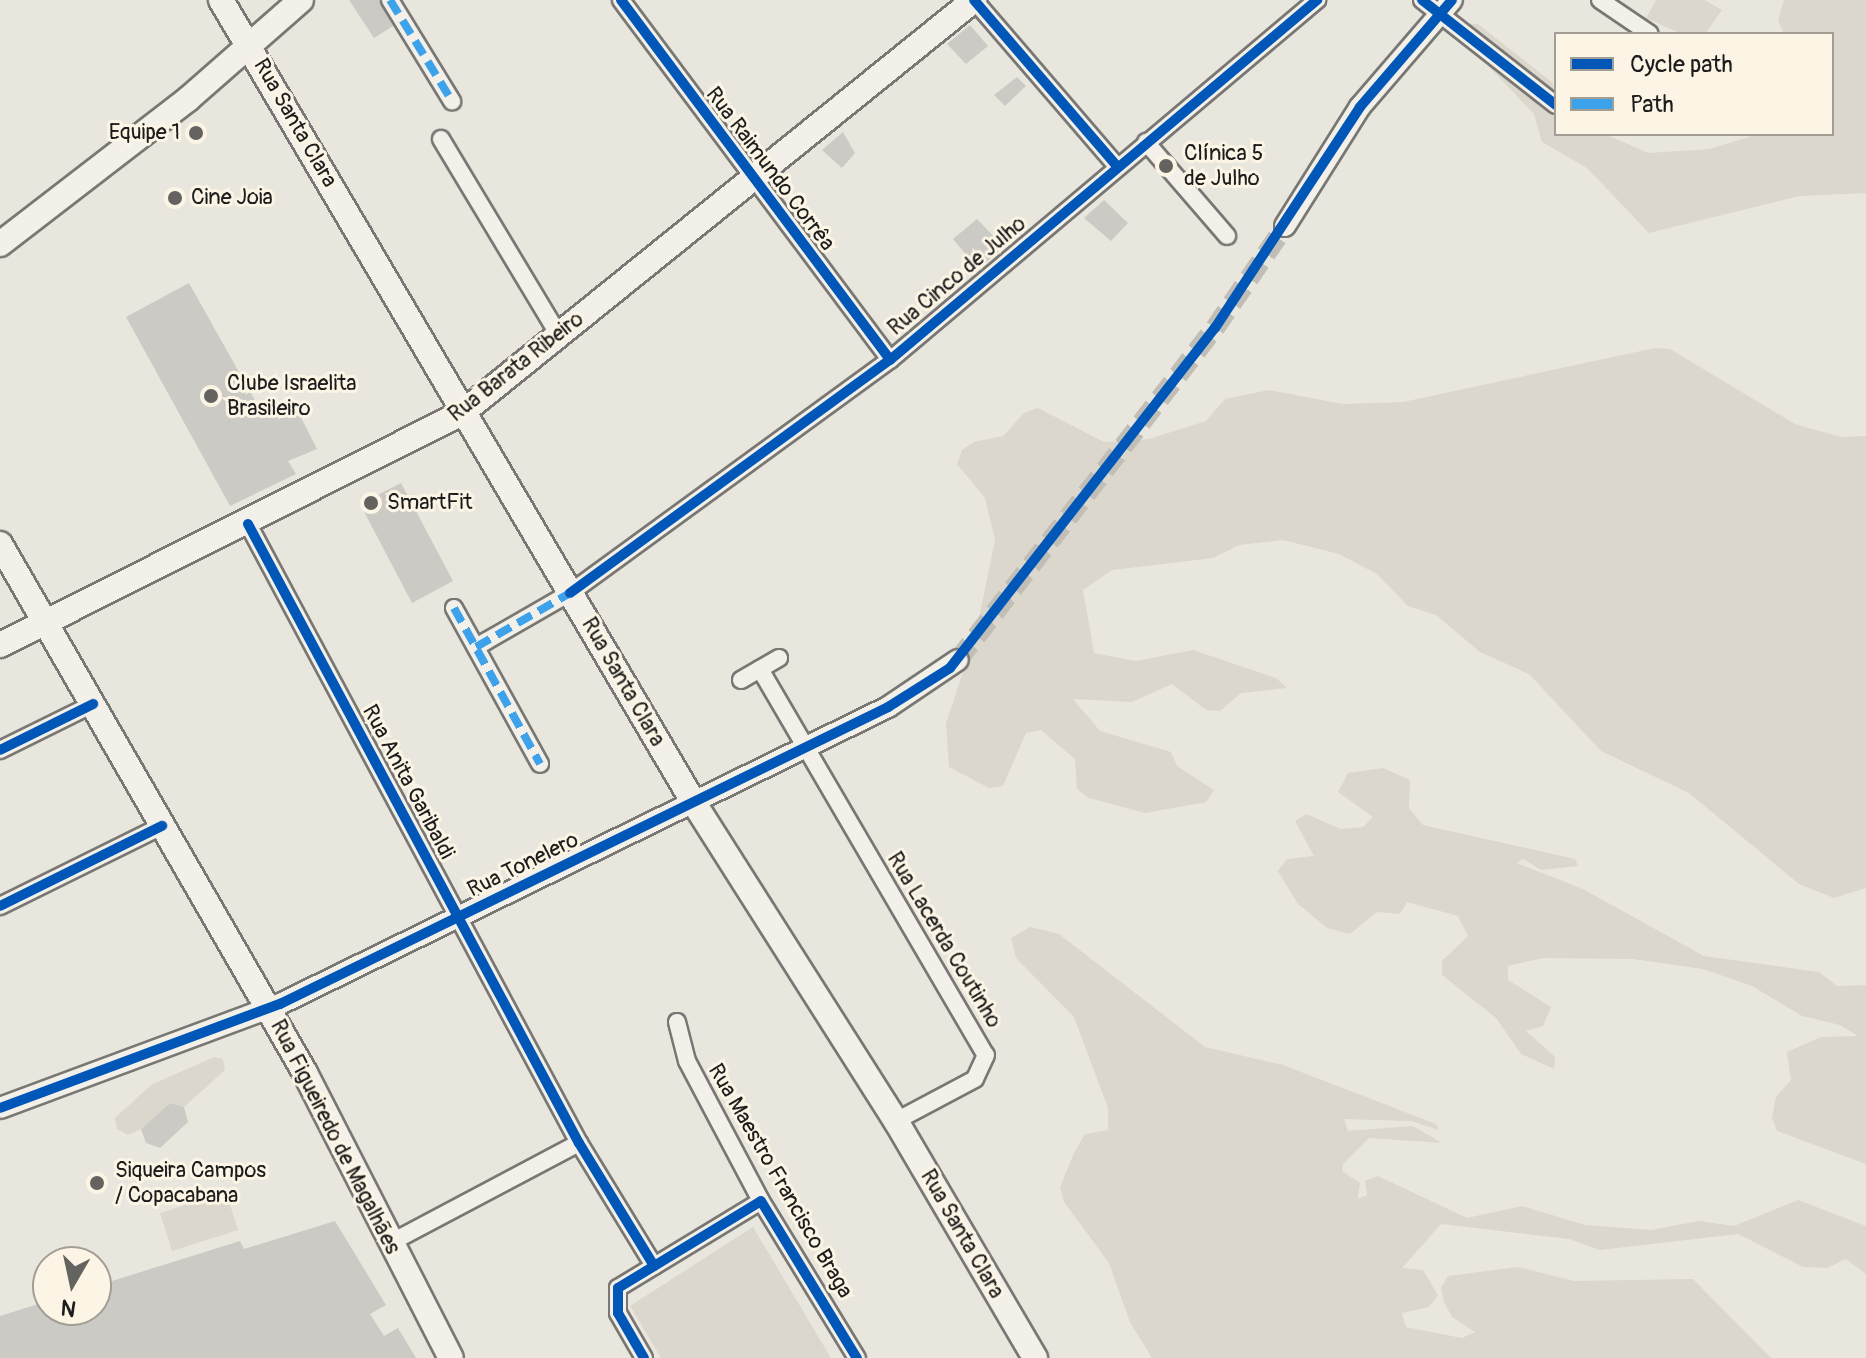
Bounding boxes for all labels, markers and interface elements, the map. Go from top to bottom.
legend [1554,32,1834,136]
text: Cycle path [1630,50,1733,79]
street label: Rua Santa Clara [247,54,343,192]
street label: Rua Raimundo Corrêa [700,82,840,256]
text: Path [1630,90,1674,119]
place label: Equipe 1 [109,120,180,146]
marker: Equipe 1 [187,124,205,142]
place label: Clínica 5 de Julho [1184,140,1263,192]
marker: Clínica 5 de Julho [1155,155,1177,177]
place label: Cine Joia [191,185,273,211]
marker: Cine Joia [166,189,184,207]
street label: Rua Cinco de Julho [883,211,1031,341]
street label: Rua Barata Ribeiro [443,306,589,428]
place label: Clube Israelita Brasileiro [227,370,357,422]
marker: Clube Israelita Brasileiro [202,387,220,405]
place label: SmartFit [387,490,472,516]
marker: SmartFit [362,494,380,512]
street label: Rua Santa Clara [575,613,671,751]
street label: Rua Anita Garibaldi [356,700,460,864]
street label: Rua Tonelero [463,827,583,903]
street label: Rua Lacerda Coutinho [881,847,1007,1033]
street label: Rua Figueiredo de Magalhães [264,1015,406,1259]
street label: Rua Maestro Francisco Braga [702,1059,858,1303]
place label: Siqueira Campos / Copacabana [115,1157,266,1208]
street label: Rua Santa Clara [914,1165,1010,1303]
marker: Siqueira Campos / Copacabana [86,1172,108,1194]
north arrow [32,1246,112,1326]
text: N [59,1293,78,1323]

